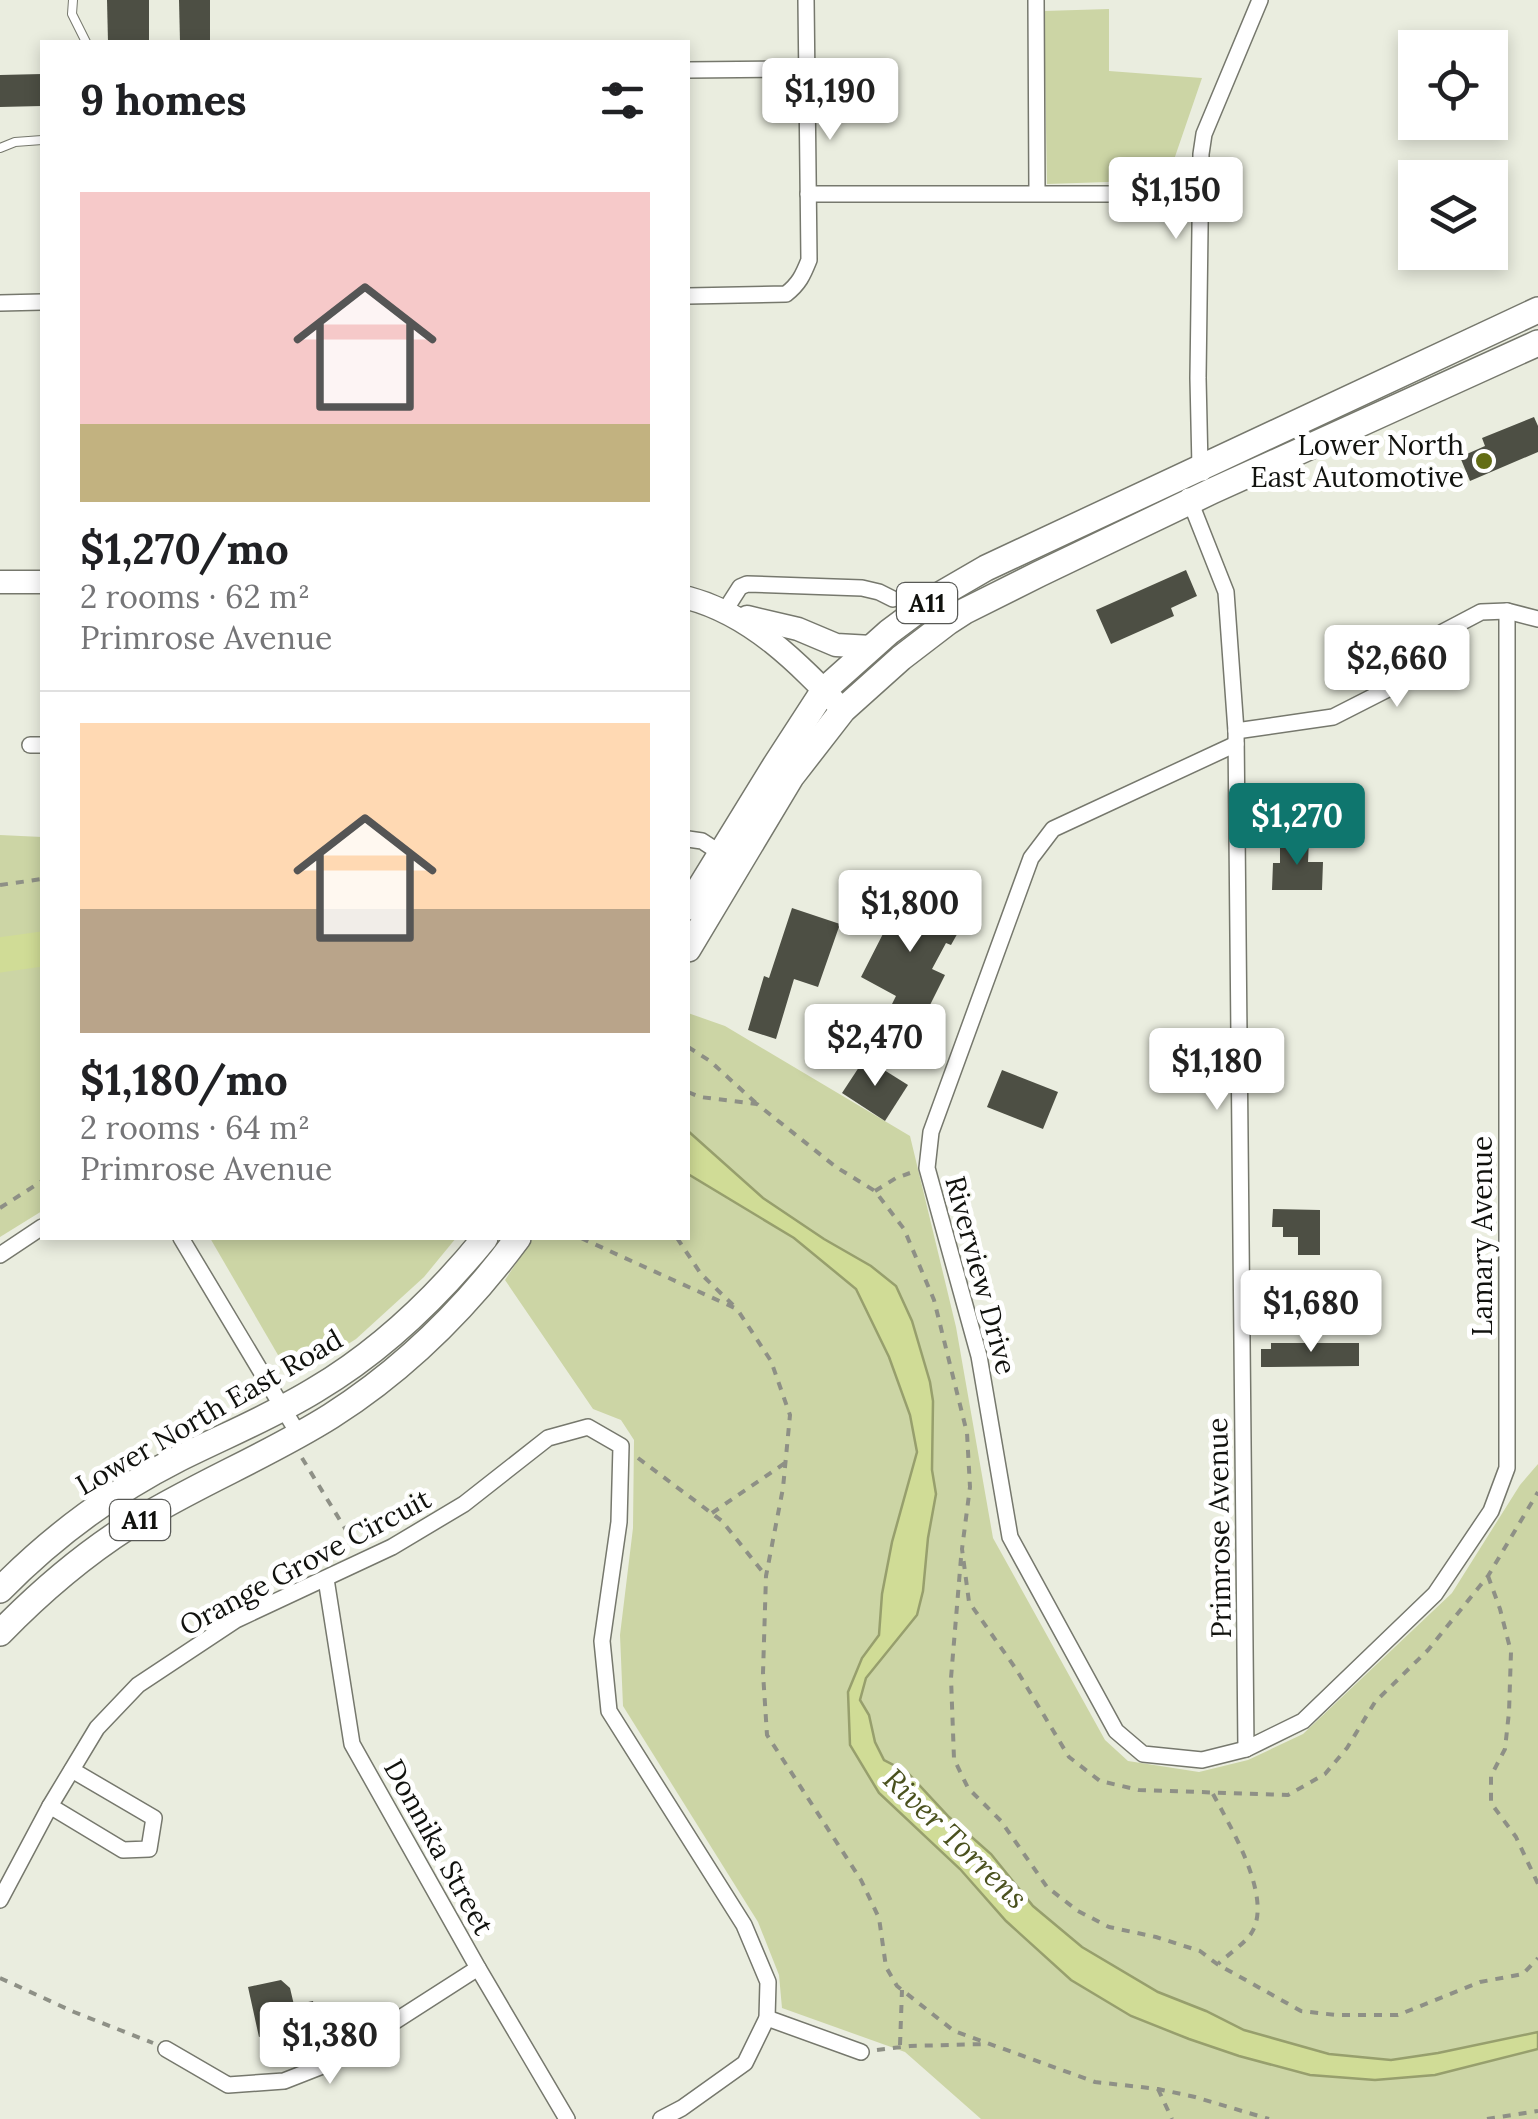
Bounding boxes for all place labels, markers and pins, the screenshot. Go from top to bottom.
pin: $1,190 [749,58,911,143]
pin: $1,150 [1095,157,1257,242]
place label: Lower North East Automotive [1250,427,1464,495]
marker: Lower North East Automotive [1473,450,1495,472]
pin: $2,660 [1316,625,1478,710]
pin: $1,270 [1216,783,1378,868]
pin: $1,800 [829,870,991,955]
pin: $2,470 [794,1004,956,1089]
pin: $1,180 [1136,1028,1298,1113]
pin: $1,680 [1230,1270,1392,1355]
pin: $1,380 [249,2002,411,2087]

